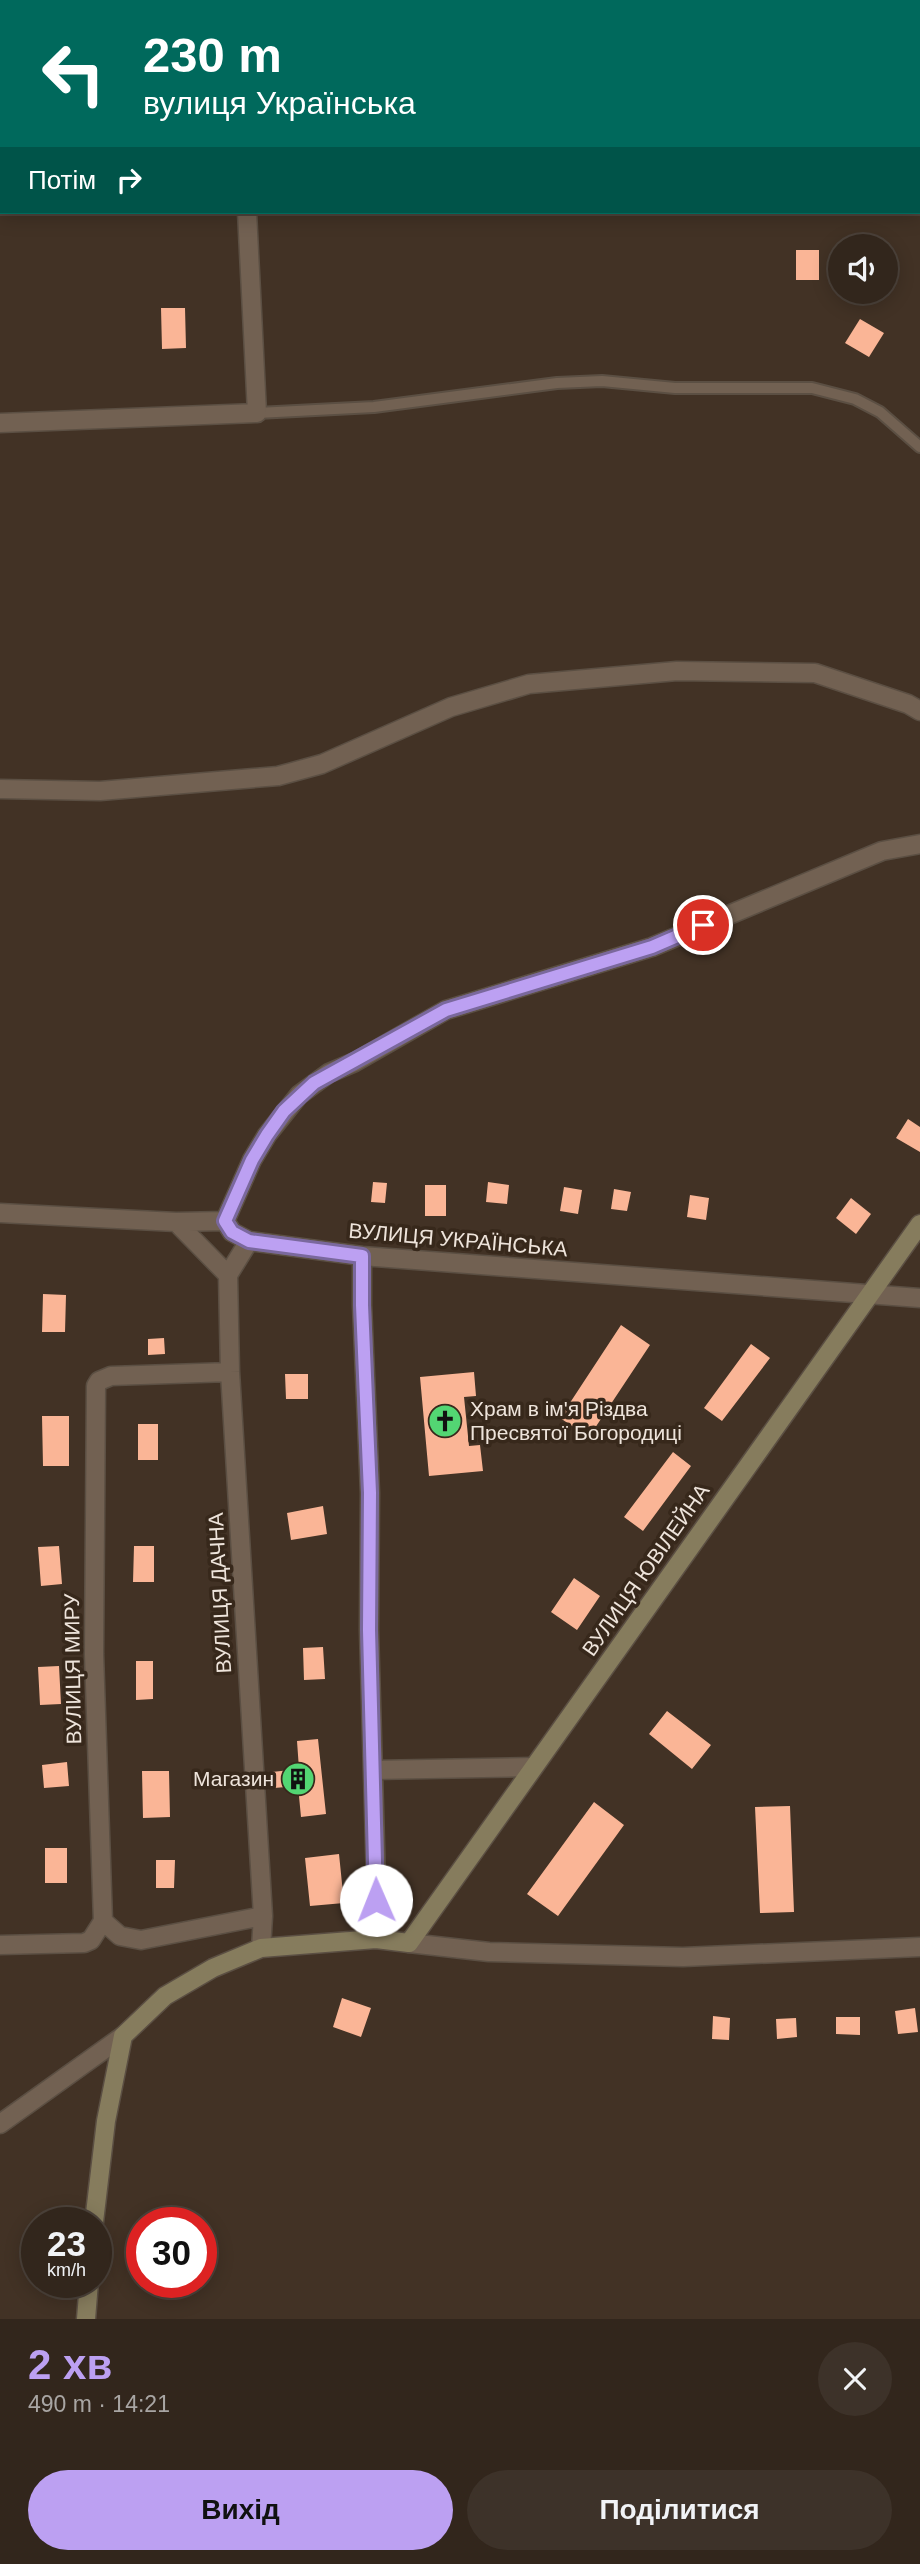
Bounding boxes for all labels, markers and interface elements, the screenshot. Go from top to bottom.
icon: left [28,28,119,119]
text: 230 m [143,28,282,82]
text: вулиця Українська [143,85,416,121]
icon: right [110,161,148,199]
text: Потім [28,165,96,195]
map controls [828,234,898,304]
button: sound [828,234,898,304]
pin [673,895,733,955]
icon: arrive [684,906,722,944]
street label: ВУЛИЦЯ УКРАЇНСЬКА [348,1218,568,1261]
place label: Храм в ім'я Різдва Пресвятої Богородиці [470,1397,682,1444]
church icon: Храм в ім'я Різдва Пресвятої Богородиці [426,1402,464,1440]
street label: ВУЛИЦЯ ЮВІЛЕЙНА [578,1479,714,1660]
street label: ВУЛИЦЯ ДАЧНА [204,1512,235,1674]
street label: ВУЛИЦЯ МИРУ [60,1593,85,1745]
building icon: Магазин [279,1760,317,1798]
place label: Магазин [193,1767,274,1790]
position arrow [339,1863,413,1937]
speed limit sign: 30 [126,2207,217,2298]
text: 23 [47,2224,86,2263]
text: km/h [47,2260,86,2280]
text: 2 хв [28,2341,112,2388]
button: close [818,2342,892,2416]
text: 490 m · 14:21 [28,2391,170,2417]
button: Вихід [28,2470,453,2550]
button: Поділитися [467,2470,892,2550]

